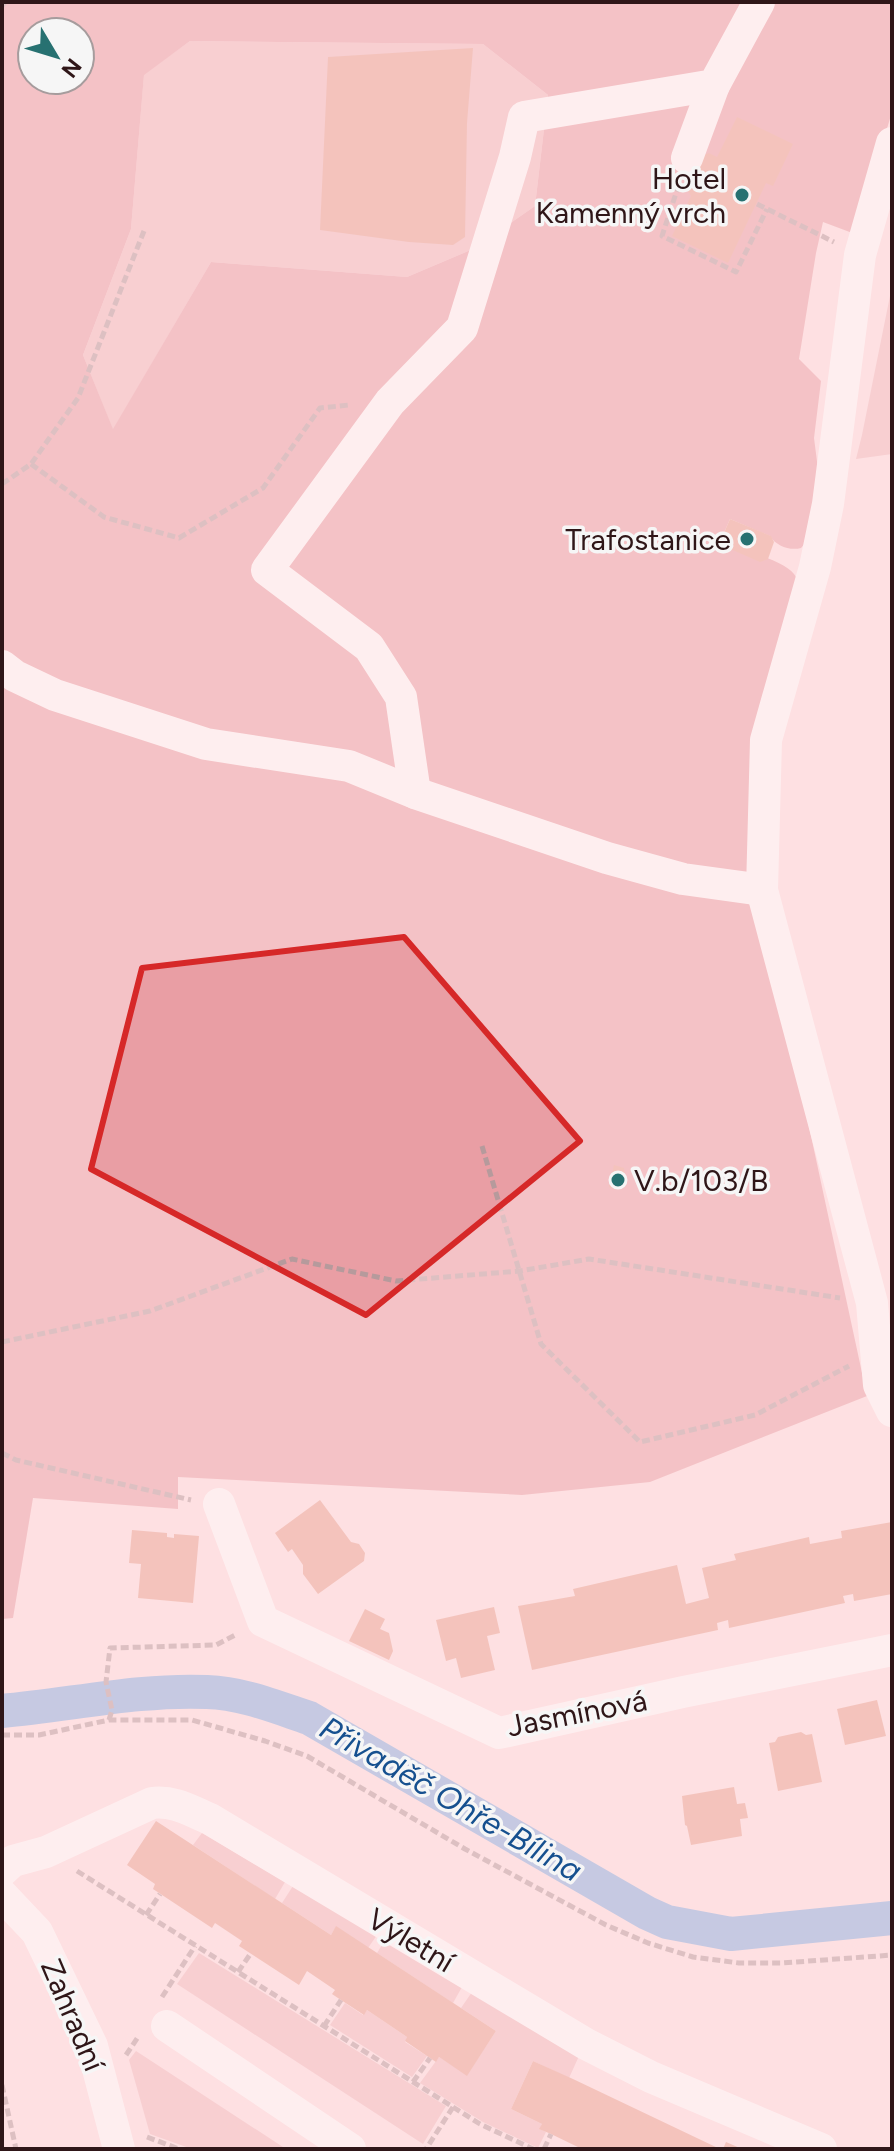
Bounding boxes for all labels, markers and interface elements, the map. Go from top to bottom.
north arrow [16,16,96,96]
text: N [55,53,87,83]
place label: Hotel Kamenný vrch [536,160,726,231]
marker: Hotel Kamenný vrch [733,186,751,204]
place label: Trafostanice [565,521,731,558]
marker: Trafostanice [738,530,756,548]
place label: V.b/103/B [634,1162,768,1199]
marker: V.b/103/B [609,1171,627,1189]
street label: Jasmínová [504,1681,650,1745]
water label: Přivaděč Ohře-Bílina [313,1709,589,1889]
street label: Výletní [361,1900,463,1981]
street label: Zahradní [33,1953,114,2078]

